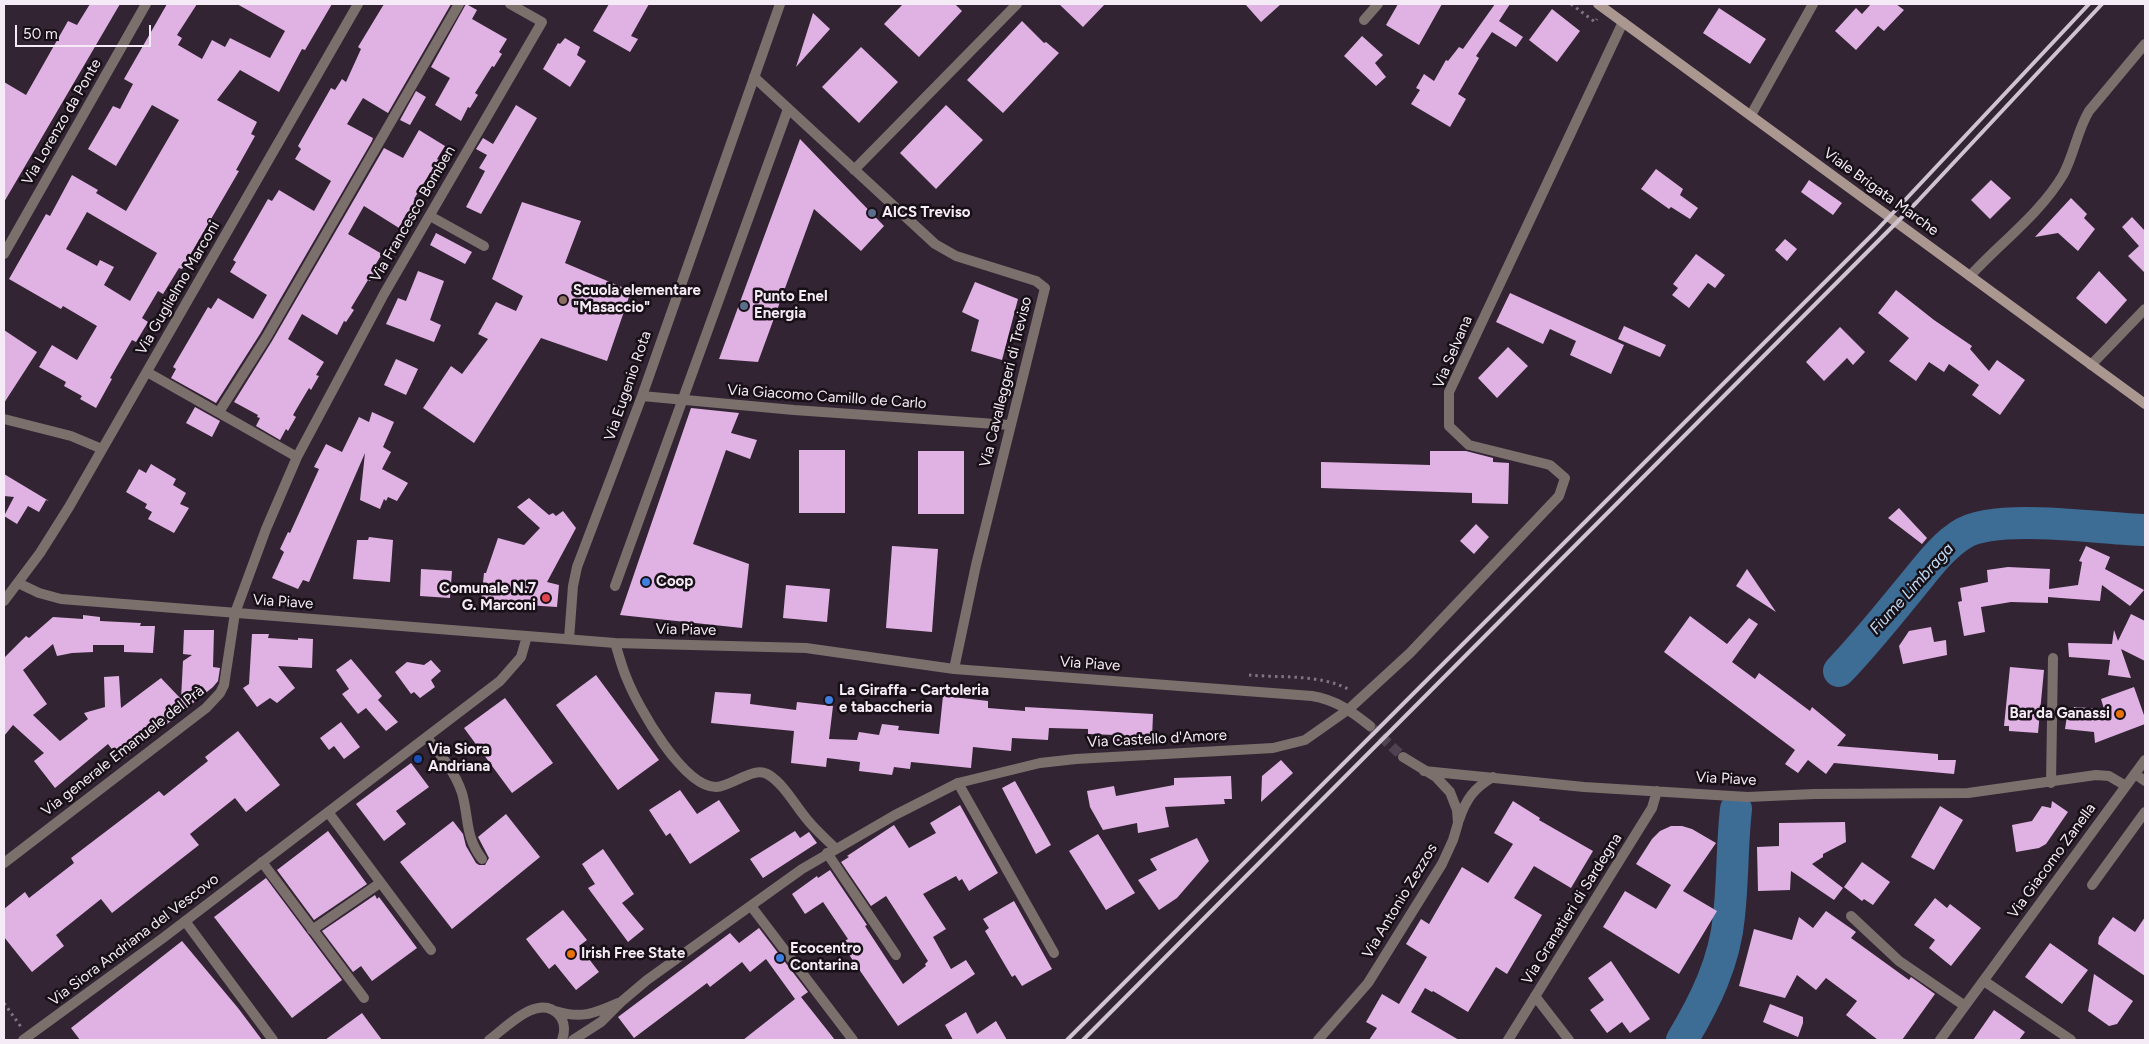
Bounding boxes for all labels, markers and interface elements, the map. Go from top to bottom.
scale bar [18,15,154,47]
text: 50 m [23,25,58,43]
street label: Via Lorenzo da Ponte [19,56,105,188]
street label: Via Francesco Bomben [367,143,459,285]
street label: Viale Brigata Marche [1820,144,1942,240]
place label: AICS Treviso [882,204,970,222]
marker: AICS Treviso [866,207,878,219]
street label: Via Guglielmo Marconi [132,218,224,358]
place label: Scuola elementare "Masaccio" [573,282,701,317]
place label: Punto Enel Energia [754,288,828,323]
marker: Scuola elementare "Masaccio" [557,294,569,306]
street label: Via Cavalleggeri di Treviso [976,295,1036,469]
marker: Punto Enel Energia [738,300,750,312]
street label: Via Selvana [1430,313,1476,391]
street label: Via Eugenio Rota [601,329,655,443]
street label: Via Giacomo Camillo de Carlo [727,381,927,413]
water label: Fiume Limbraga [1866,539,1958,639]
place label: Coop [656,573,693,591]
marker: Coop [640,576,652,588]
place label: Comunale N.7 G. Marconi [439,580,536,615]
street label: Via Piave [252,591,314,613]
marker: Comunale N.7 G. Marconi [540,592,552,604]
street label: Via Piave [655,620,717,640]
street label: Via Piave [1059,653,1121,675]
street label: Via generale Emanuele del Prà [38,682,208,820]
place label: La Giraffa - Cartoleria e tabaccheria [839,682,989,717]
marker: La Giraffa - Cartoleria e tabaccheria [823,694,835,706]
place label: Bar da Ganassi [2010,705,2110,723]
marker: Bar da Ganassi [2114,708,2126,720]
street label: Via Castello d'Amore [1087,726,1227,752]
place label: Via Siora Andriana [428,741,490,776]
marker: Via Siora Andriana [412,753,424,765]
street label: Via Piave [1695,768,1757,790]
street label: Via Giacomo Zanella [2004,800,2100,922]
street label: Via Granatieri di Sardegna [1518,830,1626,988]
street label: Via Antonio Zezzos [1359,840,1441,962]
street label: Via Siora Andriana del Vescovo [45,870,223,1010]
place label: Ecocentro Contarina [790,940,861,975]
place label: Irish Free State [581,945,685,963]
marker: Irish Free State [565,948,577,960]
marker: Ecocentro Contarina [774,952,786,964]

